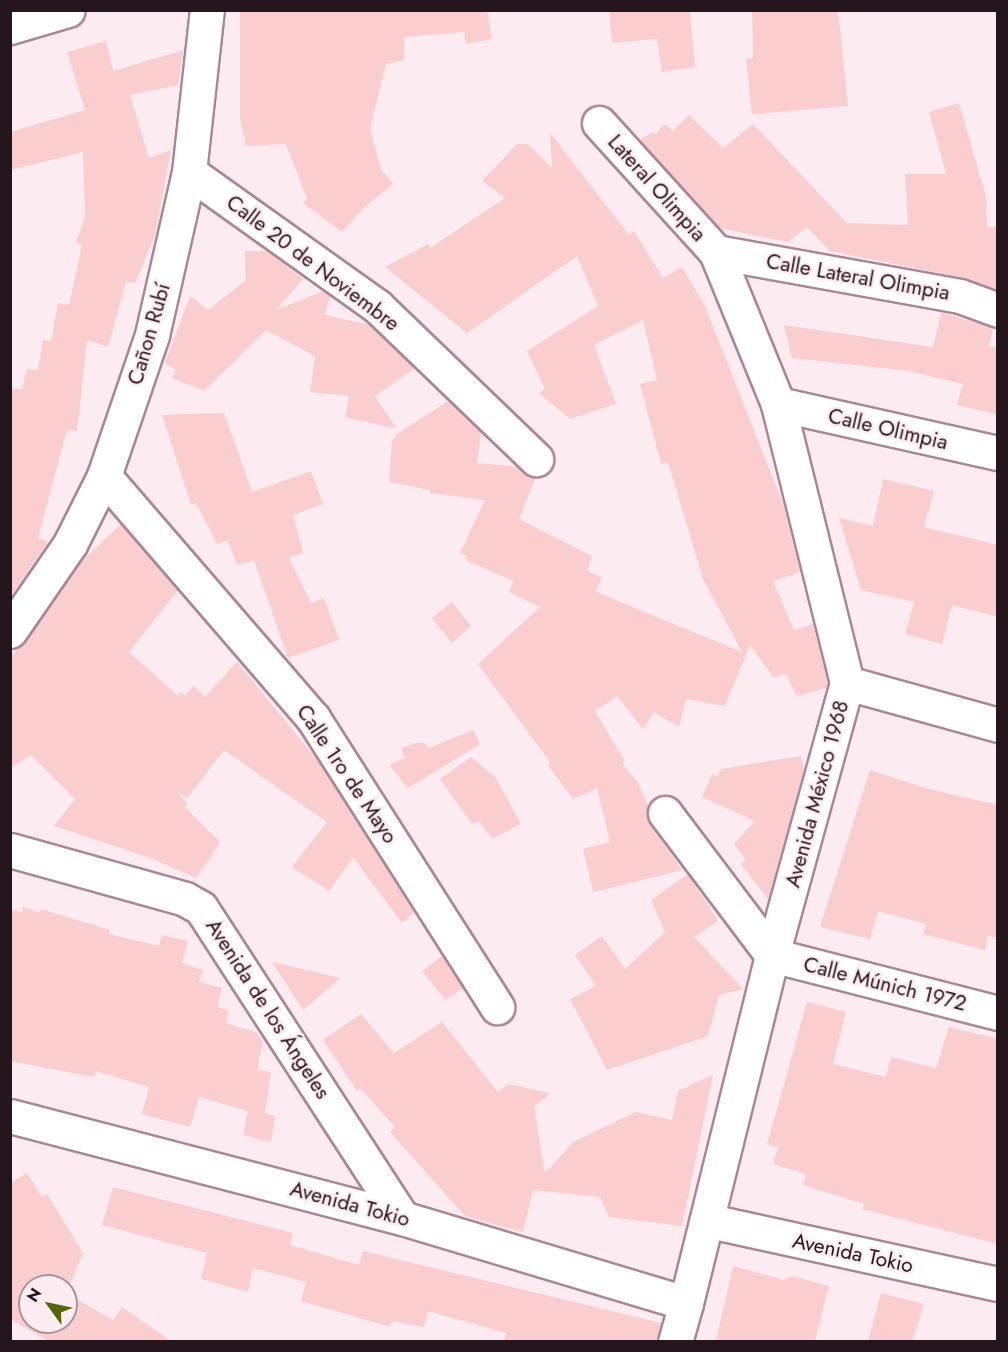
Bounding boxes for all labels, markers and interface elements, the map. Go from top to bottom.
street label: Lateral Olimpia [603,130,711,246]
street label: Calle 20 de Noviembre [221,190,405,336]
street label: Calle Lateral Olimpia [764,248,952,306]
street label: Cañon Rubí [122,280,176,388]
street label: Calle Olimpia [826,403,950,455]
street label: Avenida México 1968 [780,698,854,890]
street label: Calle 1ro de Mayo [291,700,403,848]
street label: Avenida de los Ángeles [200,914,336,1104]
street label: Calle Múnich 1972 [801,952,969,1016]
street label: Avenida Tokio [287,1176,413,1232]
street label: Avenida Tokio [790,1228,916,1278]
north arrow [18,1274,78,1334]
text: N [21,1283,47,1307]

